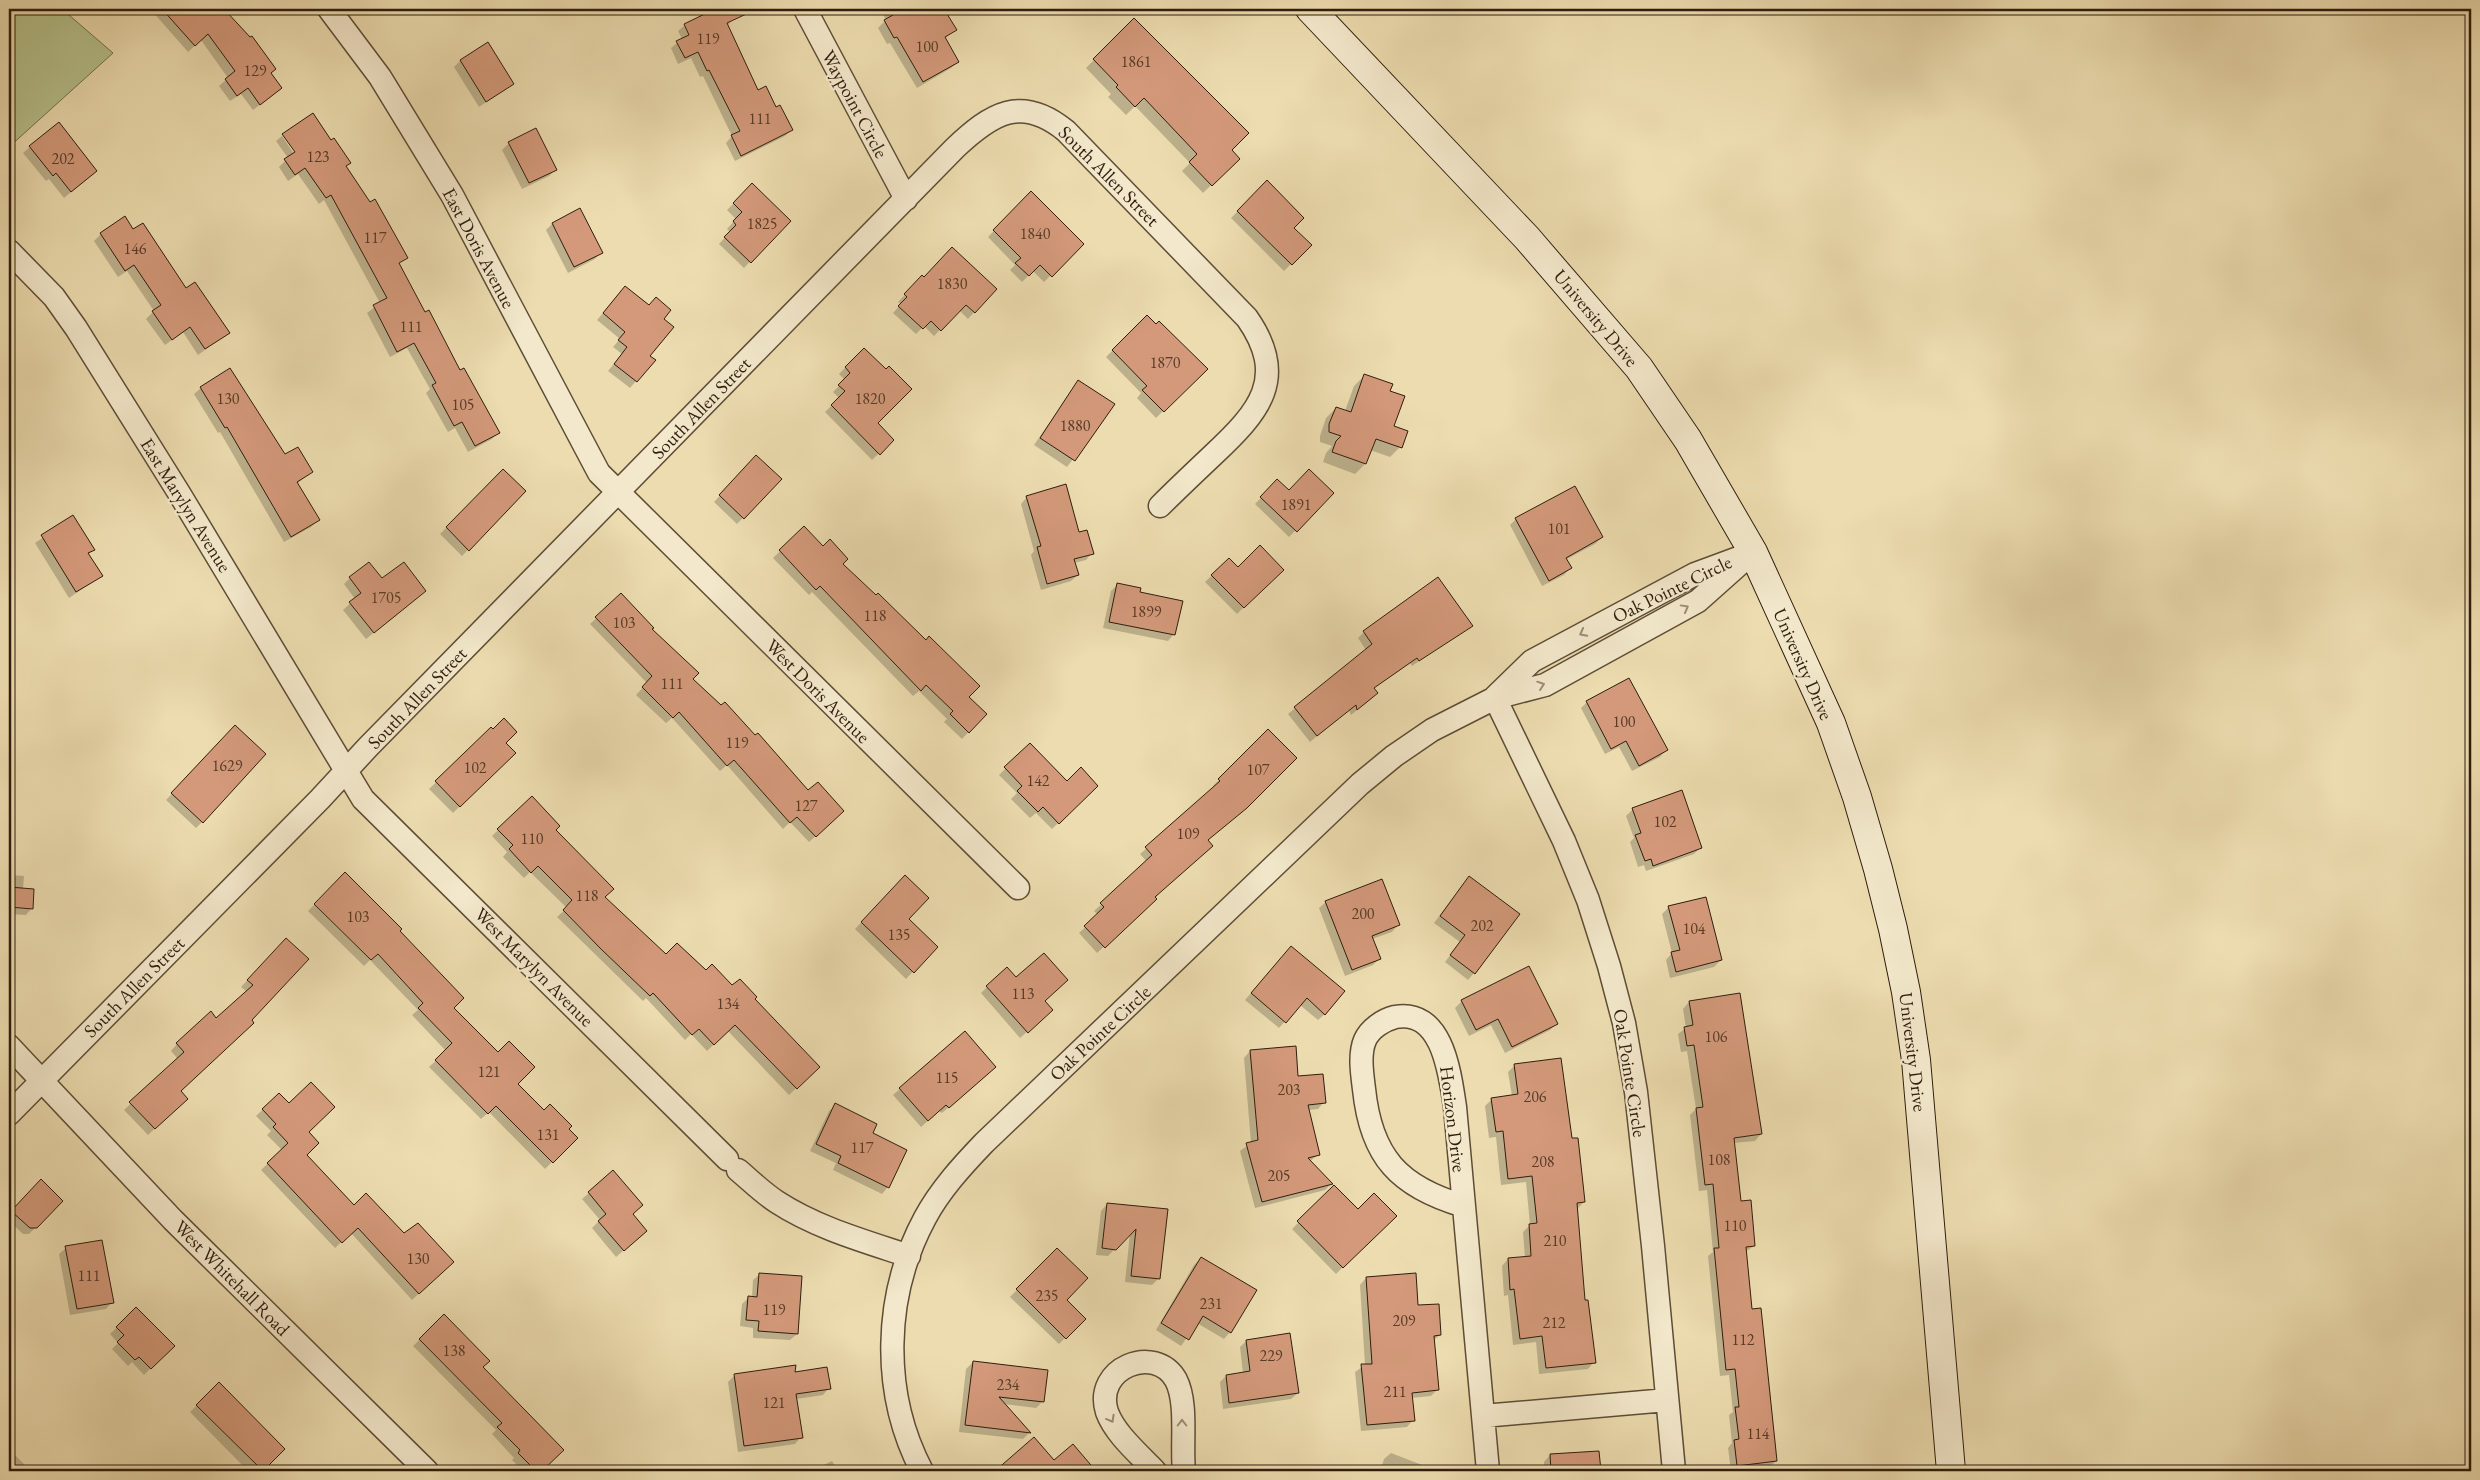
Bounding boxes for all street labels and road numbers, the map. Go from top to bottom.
street label: Waypoint Circle [816,46,894,162]
street label: South Allen Street [1053,120,1165,232]
street label: East Doris Avenue [437,183,521,313]
street label: University Drive [1548,264,1644,372]
street label: South Allen Street [646,351,756,465]
street label: East Marylyn Avenue [135,433,237,577]
street label: Oak Pointe Circle [1608,549,1736,629]
street label: University Drive [1767,604,1839,724]
street label: West Doris Avenue [760,633,876,749]
street label: South Allen Street [362,641,472,755]
street label: West Marylyn Avenue [469,902,599,1032]
street label: South Allen Street [78,931,190,1043]
street label: Oak Pointe Circle [1044,980,1156,1086]
street label: University Drive [1893,991,1933,1113]
street label: Oak Pointe Circle [1608,1007,1652,1139]
street label: Horizon Drive [1434,1064,1472,1174]
street label: West Whitehall Road [169,1215,296,1342]

